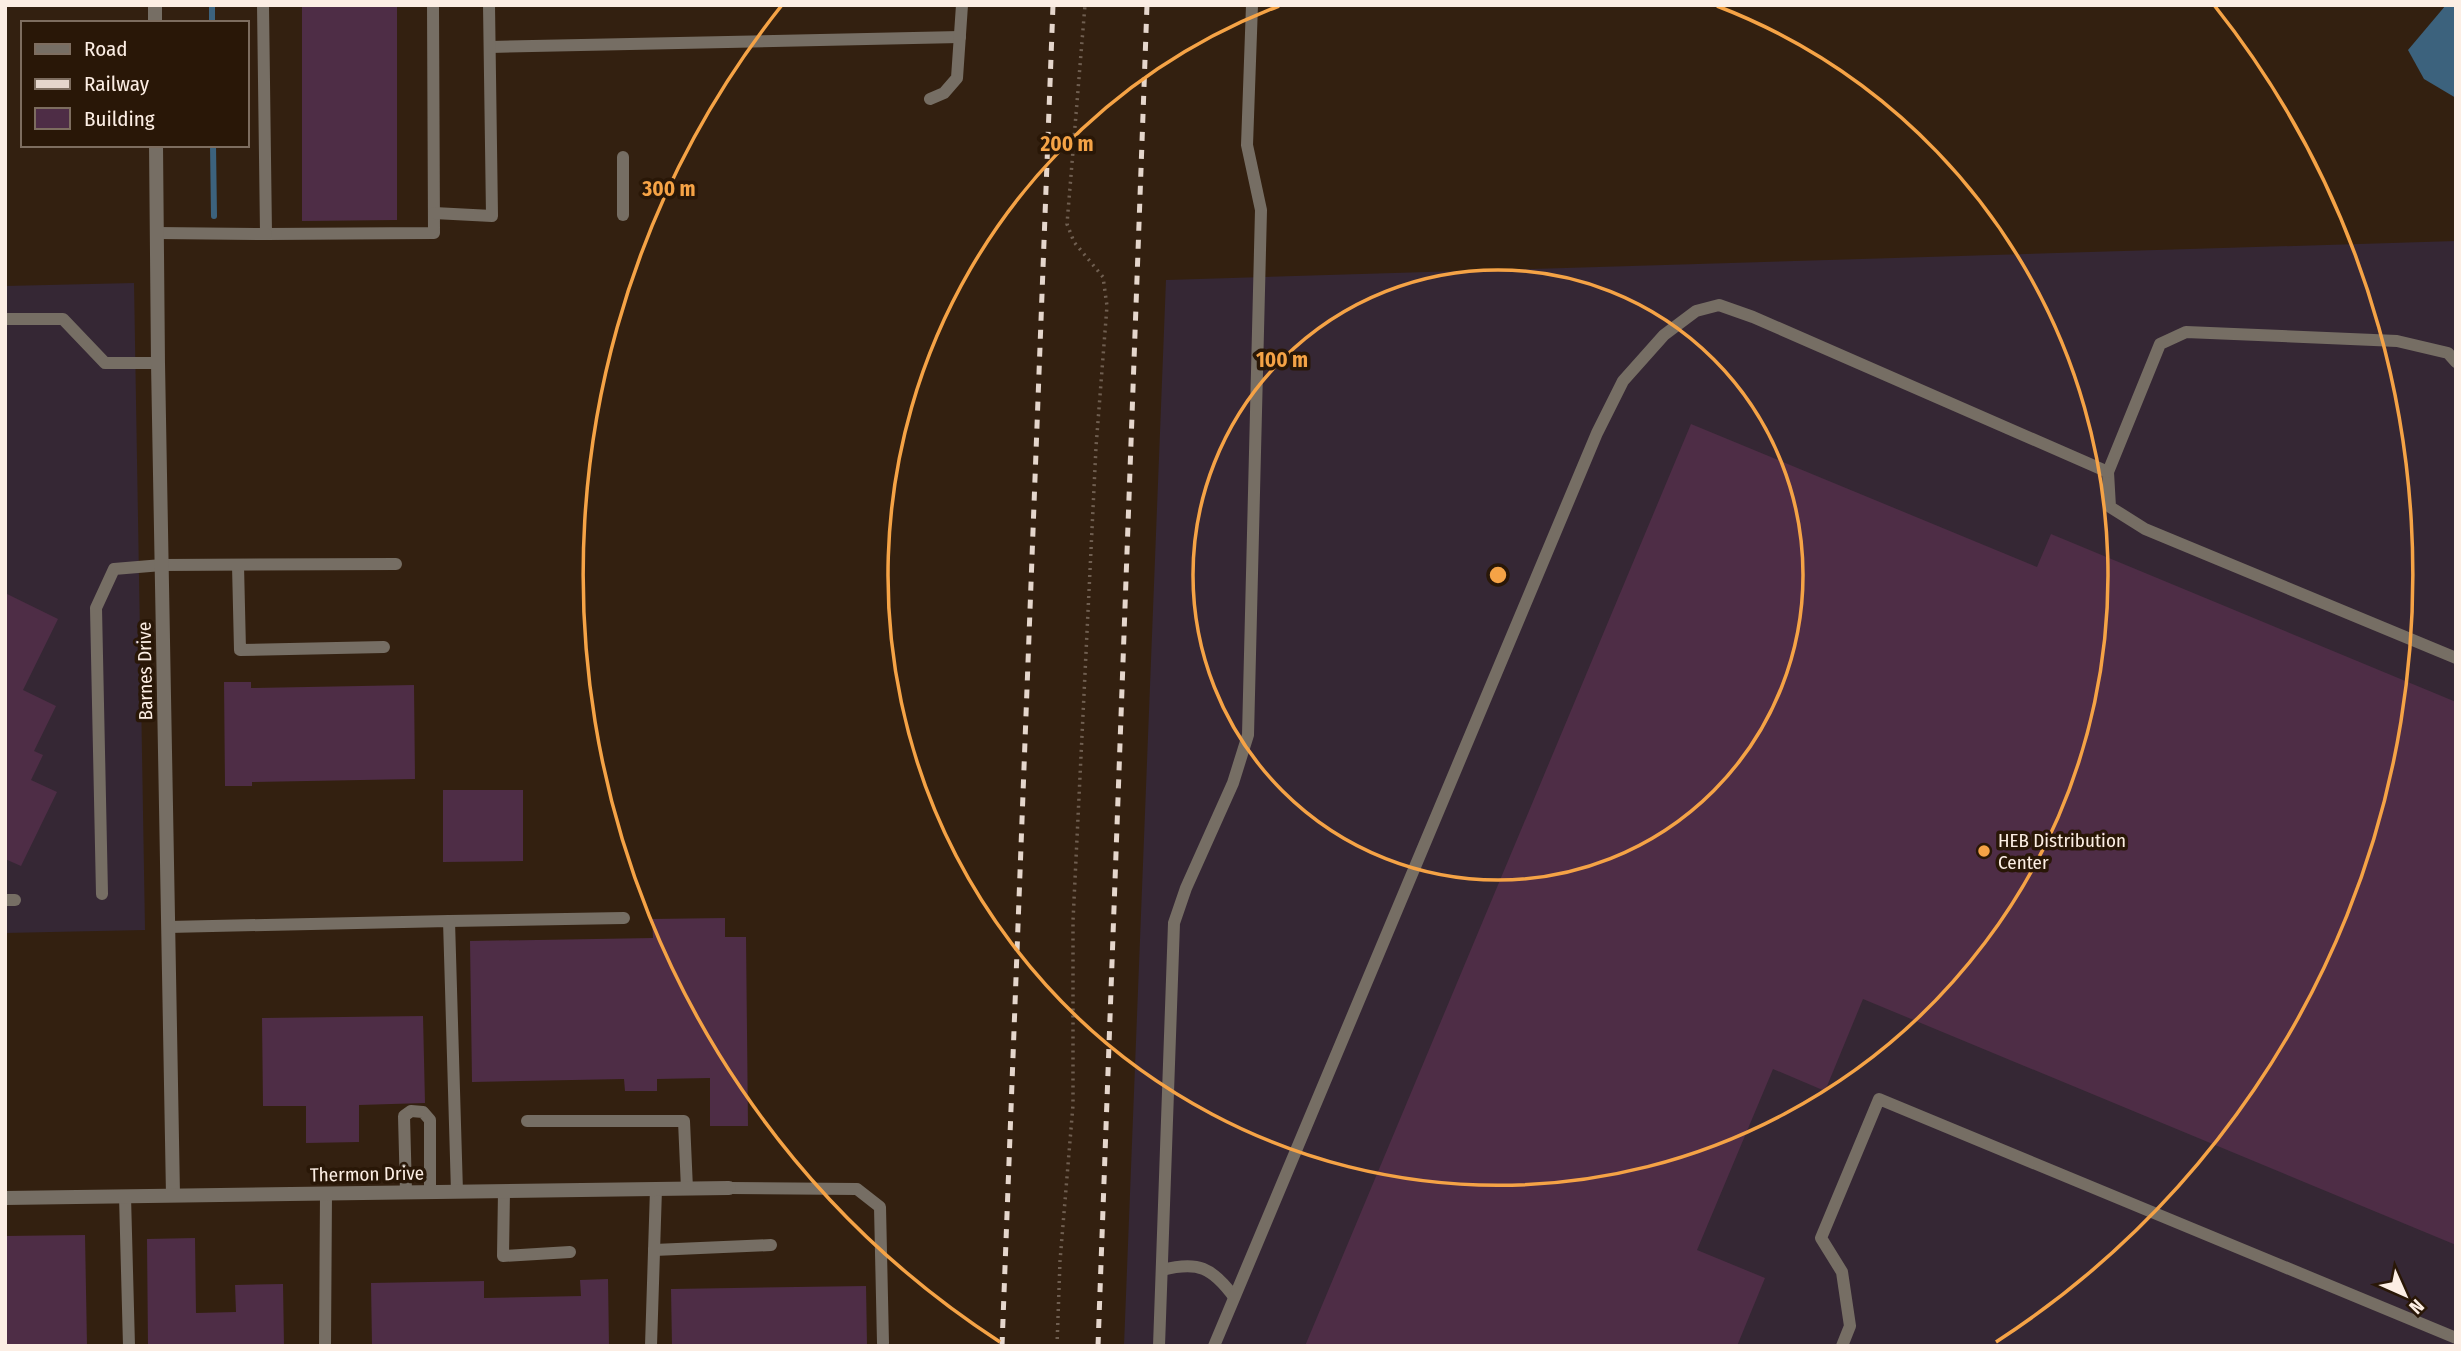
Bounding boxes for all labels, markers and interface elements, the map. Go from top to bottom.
legend [21,21,248,147]
text: Road [84,36,128,62]
text: Railway [84,71,150,97]
text: Building [84,106,155,132]
text: 200 m [1039,131,1094,157]
text: 300 m [641,176,696,202]
text: 100 m [1256,347,1308,373]
centre of rings [1486,563,1510,587]
street label: Barnes Drive [133,622,157,720]
place label: HEB Distribution Center [1998,829,2126,874]
marker: HEB Distribution Center [1976,843,1992,859]
street label: Thermon Drive [310,1162,424,1186]
north arrow [2370,1260,2440,1330]
text: N [2405,1295,2429,1319]

